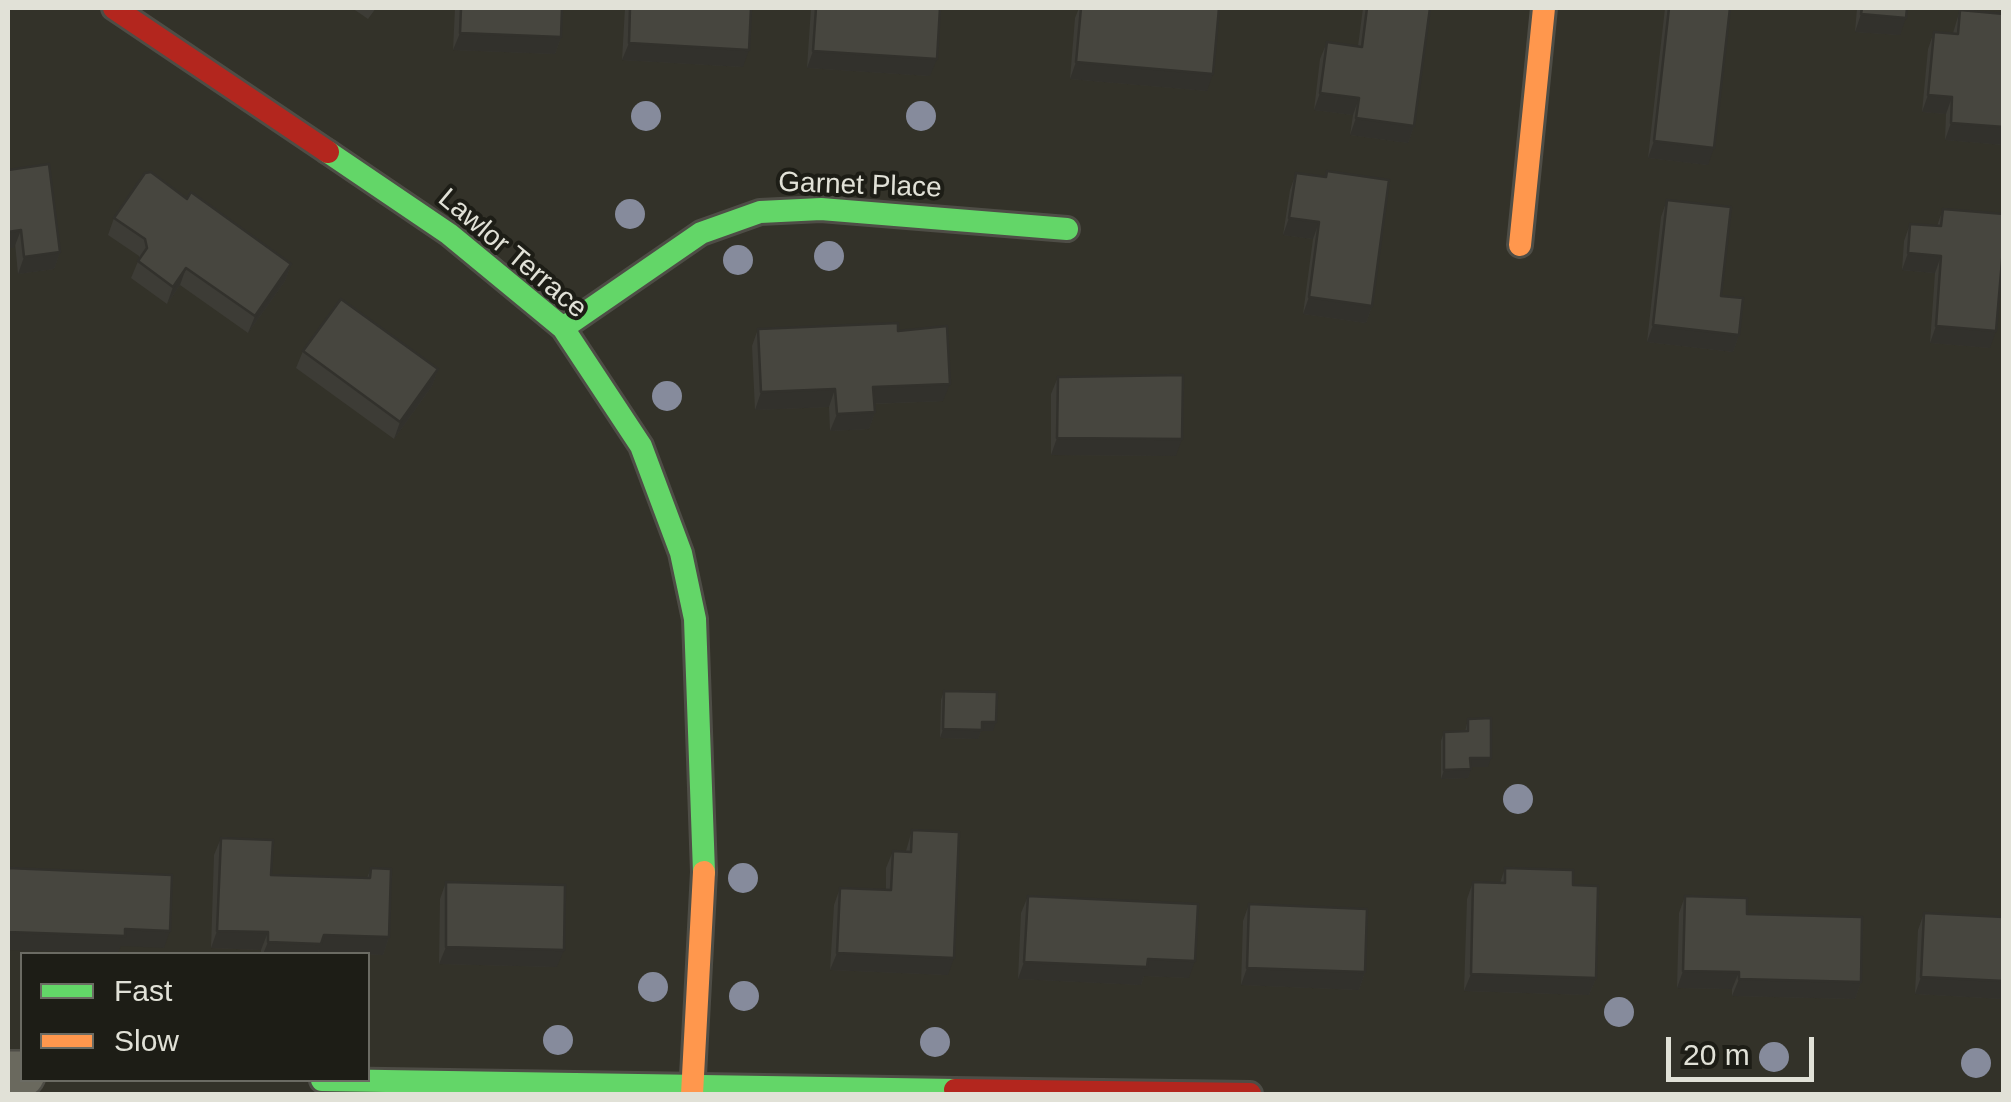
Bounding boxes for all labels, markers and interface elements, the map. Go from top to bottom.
street label: Garnet Place [778,166,942,206]
street label: Lawlor Terrace [431,182,593,326]
legend [20,952,370,1082]
text: Fast [114,974,172,1007]
scale bar [1671,1017,1818,1079]
text: Slow [114,1024,179,1057]
text: 20 m [1683,1038,1750,1071]

